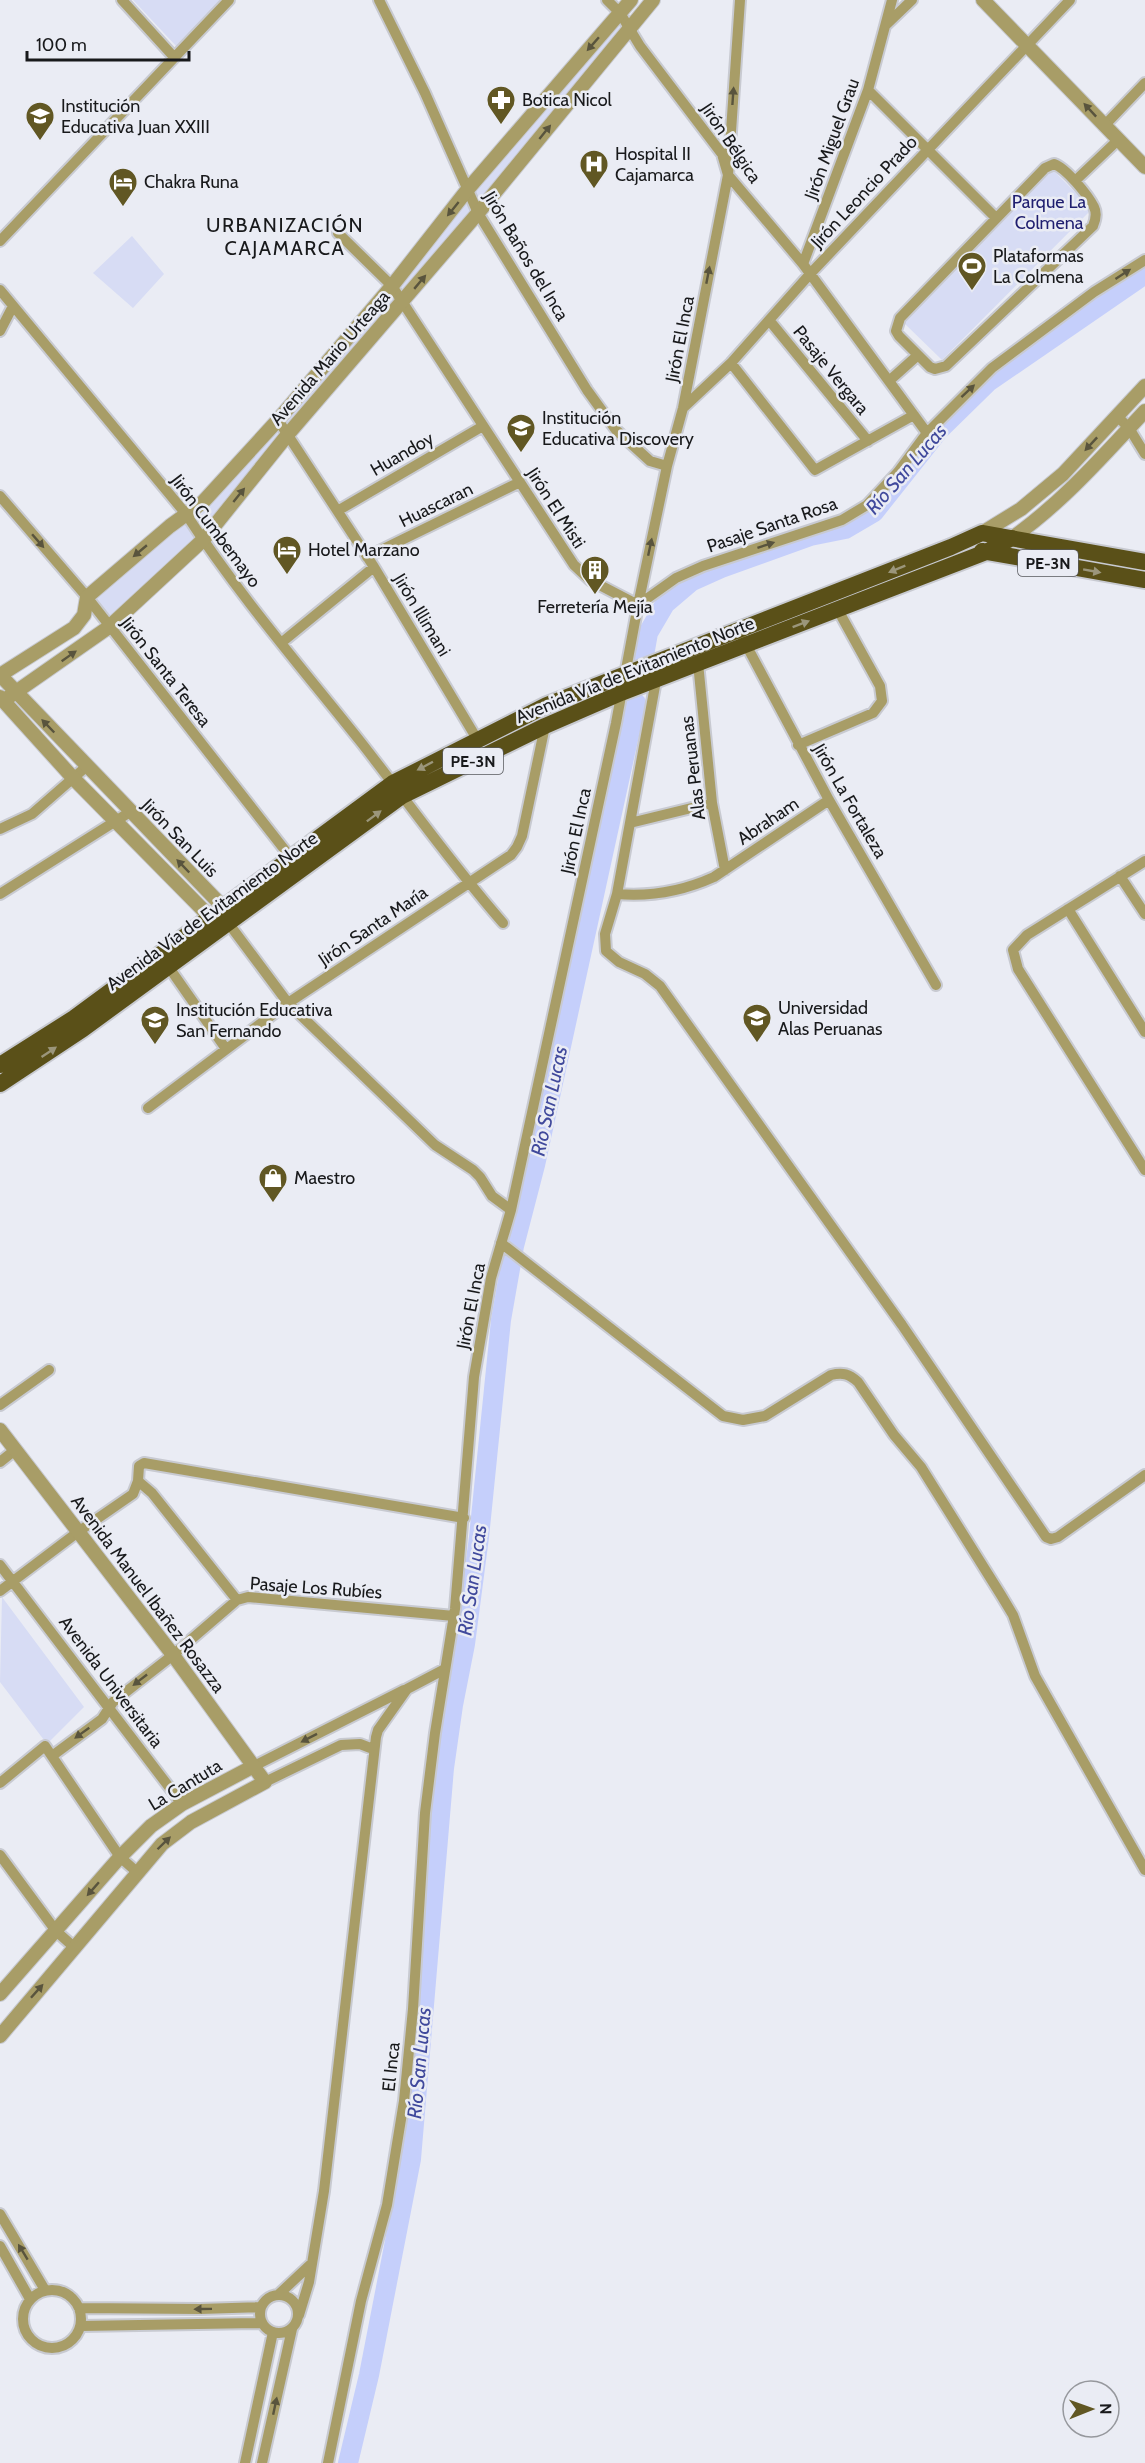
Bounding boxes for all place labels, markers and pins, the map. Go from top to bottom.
pharmacy icon: Botica Nicol [485,84,517,126]
place label: Botica Nicol [522,89,613,111]
place label: Institución Educativa Juan XXIII [61,95,210,138]
school or university icon: Institución Educativa Juan XXIII [24,100,56,142]
place label: Hospital II Cajamarca [615,143,694,186]
hospital icon: Hospital II Cajamarca [578,148,610,190]
hotel icon: Chakra Runa [107,166,139,208]
place label: Chakra Runa [144,171,239,193]
place label: Plataformas La Colmena [993,245,1084,288]
sports icon: Plataformas La Colmena [956,250,988,292]
place label: Institución Educativa Discovery [542,407,694,450]
school or university icon: Institución Educativa Discovery [505,412,537,454]
hotel icon: Hotel Marzano [271,534,303,576]
place label: Hotel Marzano [308,539,420,561]
building icon: Ferretería Mejía [579,554,611,596]
place label: Ferretería Mejía [537,596,653,618]
place label: Universidad Alas Peruanas [778,997,883,1040]
place label: Institución Educativa San Fernando [176,999,333,1042]
school or university icon: Universidad Alas Peruanas [741,1002,773,1044]
school or university icon: Institución Educativa San Fernando [139,1004,171,1046]
shop icon: Maestro [257,1162,289,1204]
place label: Maestro [294,1167,355,1189]

